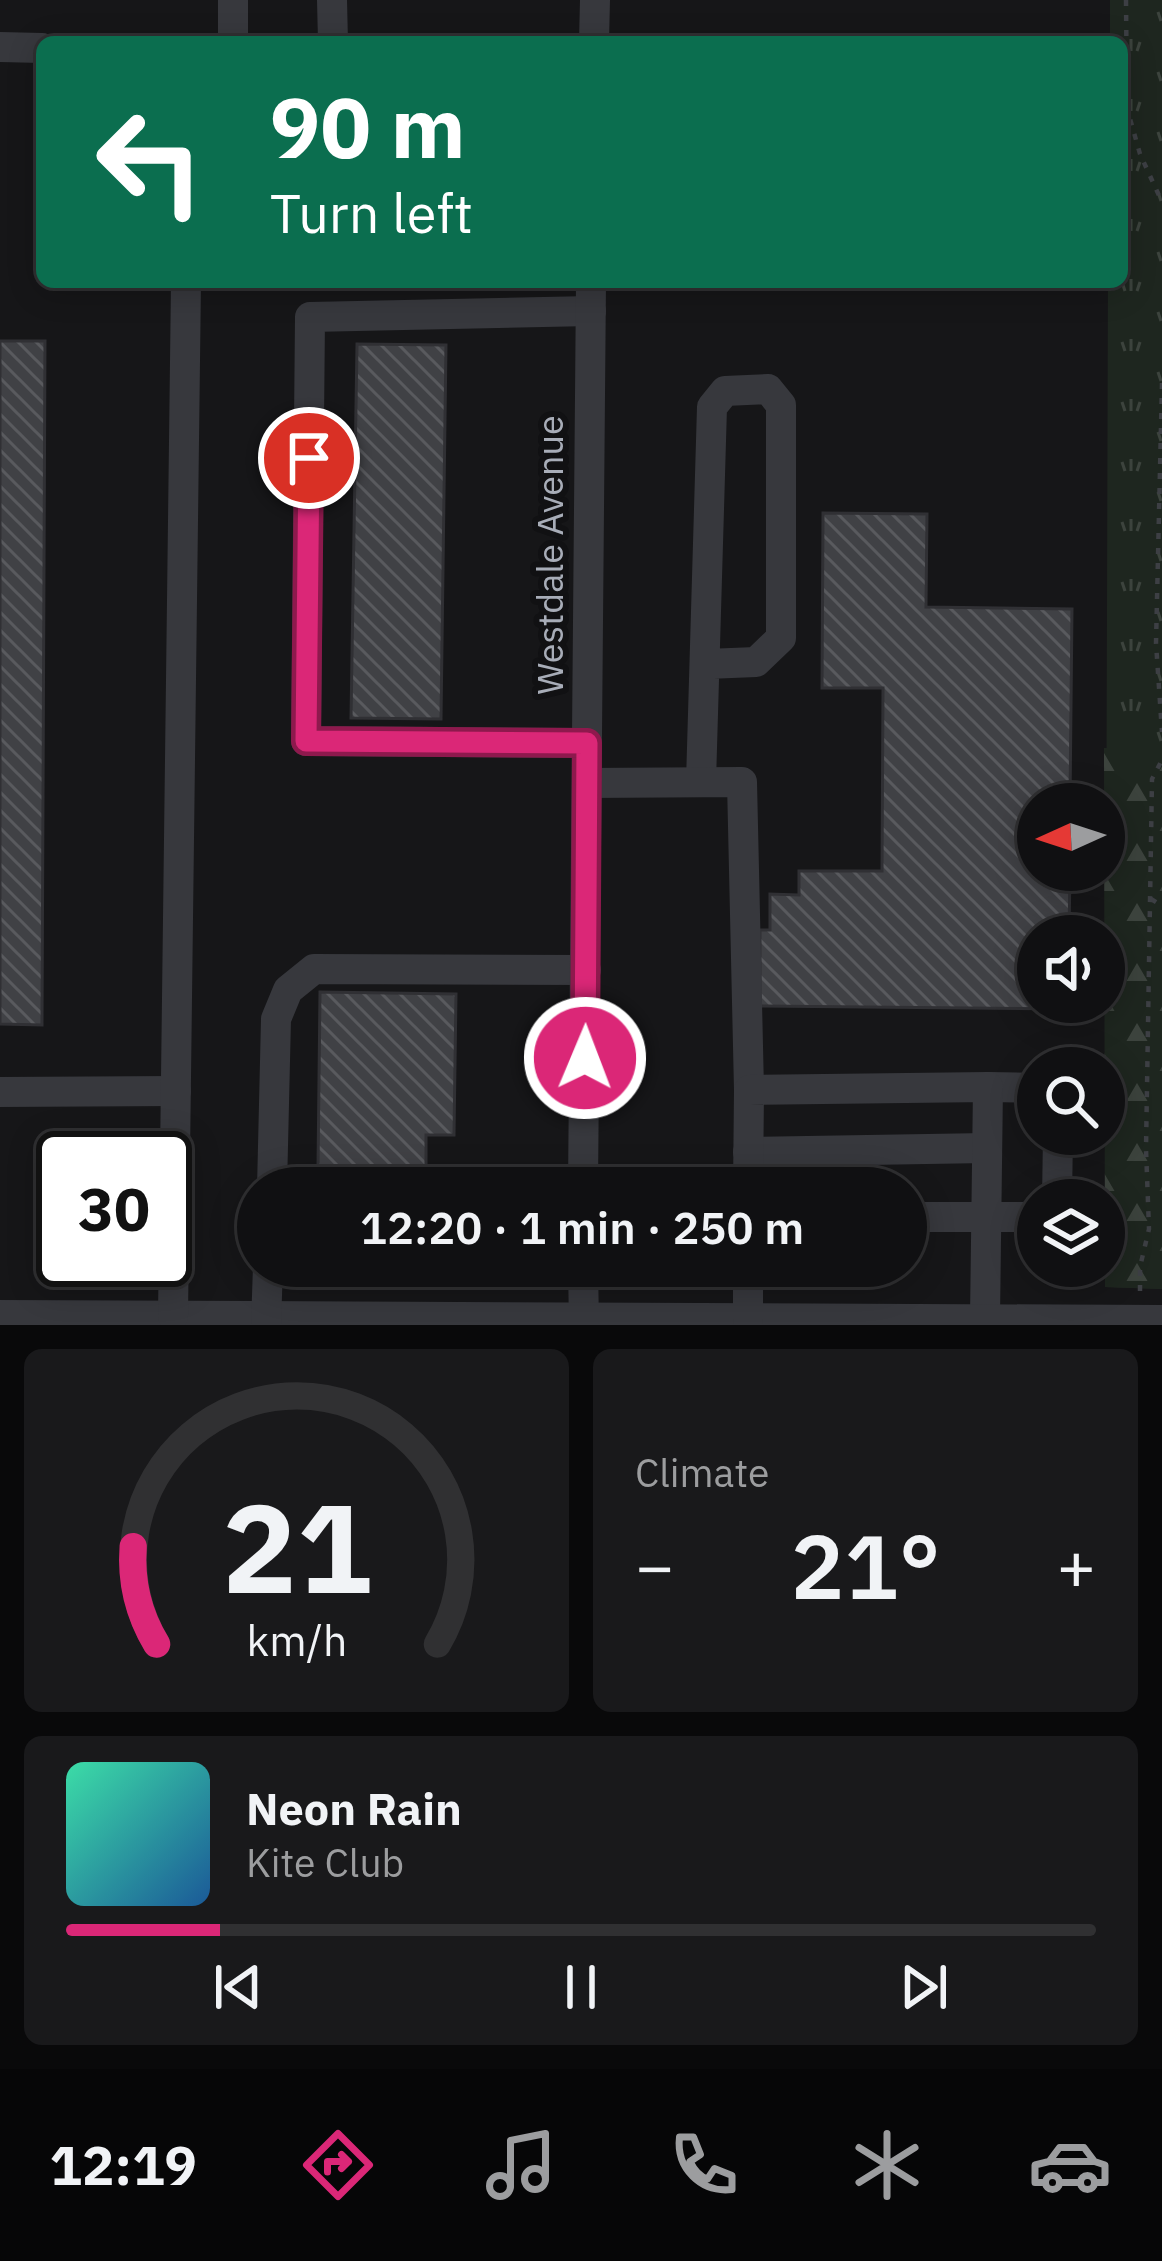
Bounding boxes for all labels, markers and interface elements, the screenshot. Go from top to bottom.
text: 90 m [270,72,466,181]
icon: left [72,84,228,240]
text: Turn left [270,178,473,248]
pin [258,407,360,509]
street label: Westdale Avenue [526,415,573,695]
icon: arrive [276,425,342,491]
north arrow [1017,783,1125,891]
map controls [1017,783,1125,1287]
button: sound [1017,915,1125,1023]
position arrow [522,995,648,1121]
button: search [1017,1047,1125,1155]
speed limit sign: 30 [36,1131,192,1287]
button: layers [1017,1179,1125,1287]
text: 12:20 · 1 min · 250 m [360,1198,804,1256]
text: Climate [635,1447,769,1498]
text: 21 [222,1465,371,1627]
text: 21° [790,1507,941,1624]
text: − [635,1522,675,1608]
text: + [1056,1522,1096,1608]
text: km/h [246,1611,347,1667]
text: Neon Rain [246,1779,462,1837]
text: Kite Club [246,1837,404,1888]
icon: previous [205,1954,271,2020]
icon: pause [548,1954,614,2020]
icon: next [891,1954,957,2020]
icon: directions [296,2123,380,2207]
icon: music [479,2123,563,2207]
icon: phone [662,2123,746,2207]
icon: climate [845,2123,929,2207]
icon: car [1028,2123,1112,2207]
text: 12:19 [50,2130,197,2200]

